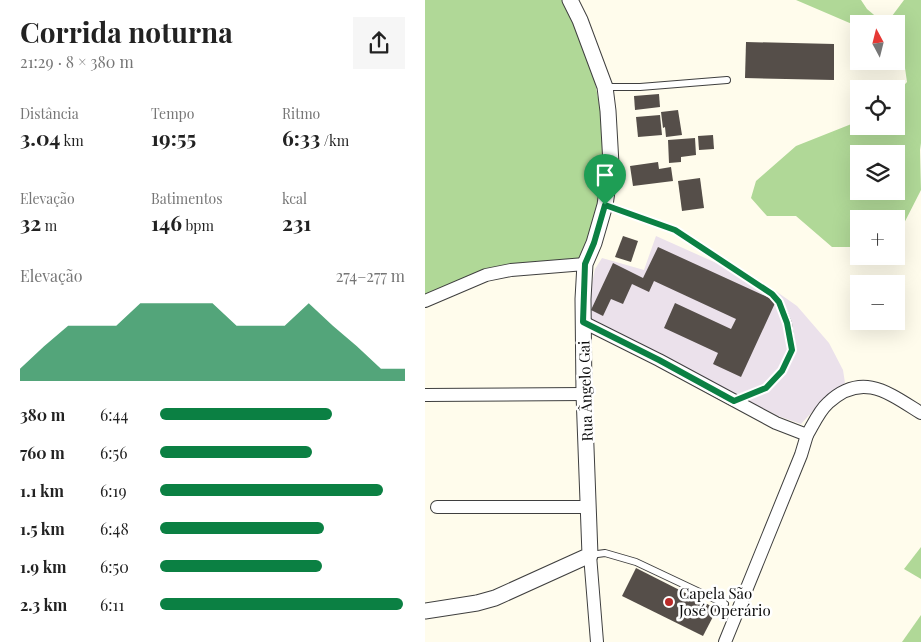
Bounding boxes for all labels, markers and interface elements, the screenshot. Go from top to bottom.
text: Corrida noturna [20,13,233,50]
north arrow [850,15,905,70]
map controls [850,15,905,330]
button: share [353,17,405,69]
text: 21:29 · 8 × 380 m [20,51,134,72]
button: locate [850,80,905,135]
text: Distância [20,104,79,123]
text: Tempo [151,104,194,123]
text: Ritmo [282,104,320,123]
text: 3.04 [20,123,60,151]
text: 19:55 [151,123,196,151]
text: 6:33 [282,123,320,151]
text: km [60,131,84,150]
text: /km [320,131,349,150]
button: layers [850,145,905,200]
pin [584,154,626,205]
icon: arrive [591,161,619,189]
text: Elevação [20,189,75,208]
text: Batimentos [151,189,223,208]
text: kcal [282,189,307,208]
text: 32 [20,208,41,236]
text: 146 [151,208,182,236]
text: 231 [282,208,311,236]
button: + [850,210,905,265]
text: m [41,216,57,235]
text: bpm [182,216,214,235]
text: Elevação [20,265,82,286]
text: 274–277 m [336,265,405,286]
button: − [850,275,905,330]
street label: Rua Ângelo Gai [573,340,597,442]
text: 380 m [20,404,65,425]
text: 6:44 [100,404,128,425]
text: 760 m [20,442,65,463]
text: 6:56 [100,442,127,463]
text: 1.1 km [20,480,64,501]
text: 6:19 [100,480,127,501]
text: 1.5 km [20,518,65,539]
text: 6:48 [100,518,129,539]
text: 1.9 km [20,556,67,577]
text: 6:50 [100,556,129,577]
place label: Capela São José Operário [678,583,771,620]
text: 2.3 km [20,594,67,615]
text: 6:11 [100,594,124,615]
marker: Capela São José Operário [663,596,675,608]

